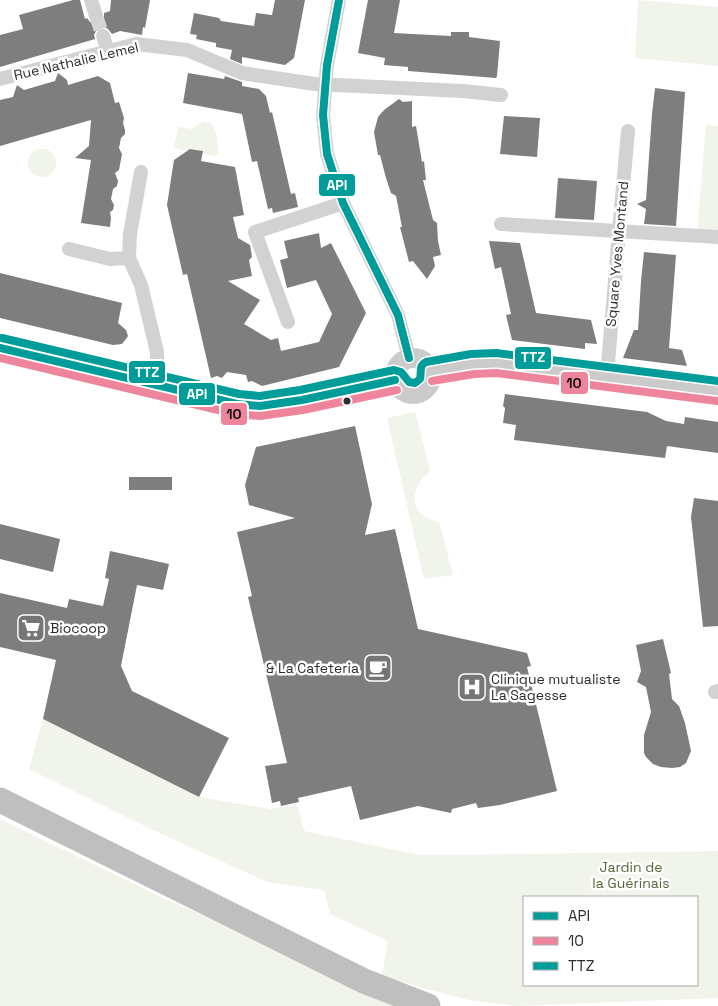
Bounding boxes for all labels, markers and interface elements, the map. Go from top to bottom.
street label: Rue Nathalie Lemel [12,38,140,84]
line badge: API [318,173,356,197]
text: API [326,176,348,194]
street label: Square Yves Montand [602,180,632,328]
line badge: TTZ [514,346,552,370]
text: TTZ [521,348,545,366]
line badge: TTZ [128,360,166,384]
text: TTZ [135,363,159,381]
line badge: 10 [560,371,589,395]
text: 10 [566,374,582,392]
line badge: API [178,382,216,406]
text: API [186,385,208,403]
unlabelled marker [342,396,352,406]
line badge: 10 [220,402,248,426]
text: 10 [226,405,242,423]
supermarket icon: Biocoop [16,613,46,643]
place label: Biocoop [50,619,106,637]
cafe icon: & La Cafeteria [363,653,393,683]
place label: & La Cafeteria [266,659,359,677]
place label: Clinique mutualiste La Sagesse [491,670,620,704]
hospital icon: Clinique mutualiste La Sagesse [457,672,487,702]
park label: Jardin de la Guérinais [592,858,670,892]
legend [523,896,698,986]
text: API [568,906,590,925]
text: 10 [568,931,584,950]
text: TTZ [568,956,594,975]

